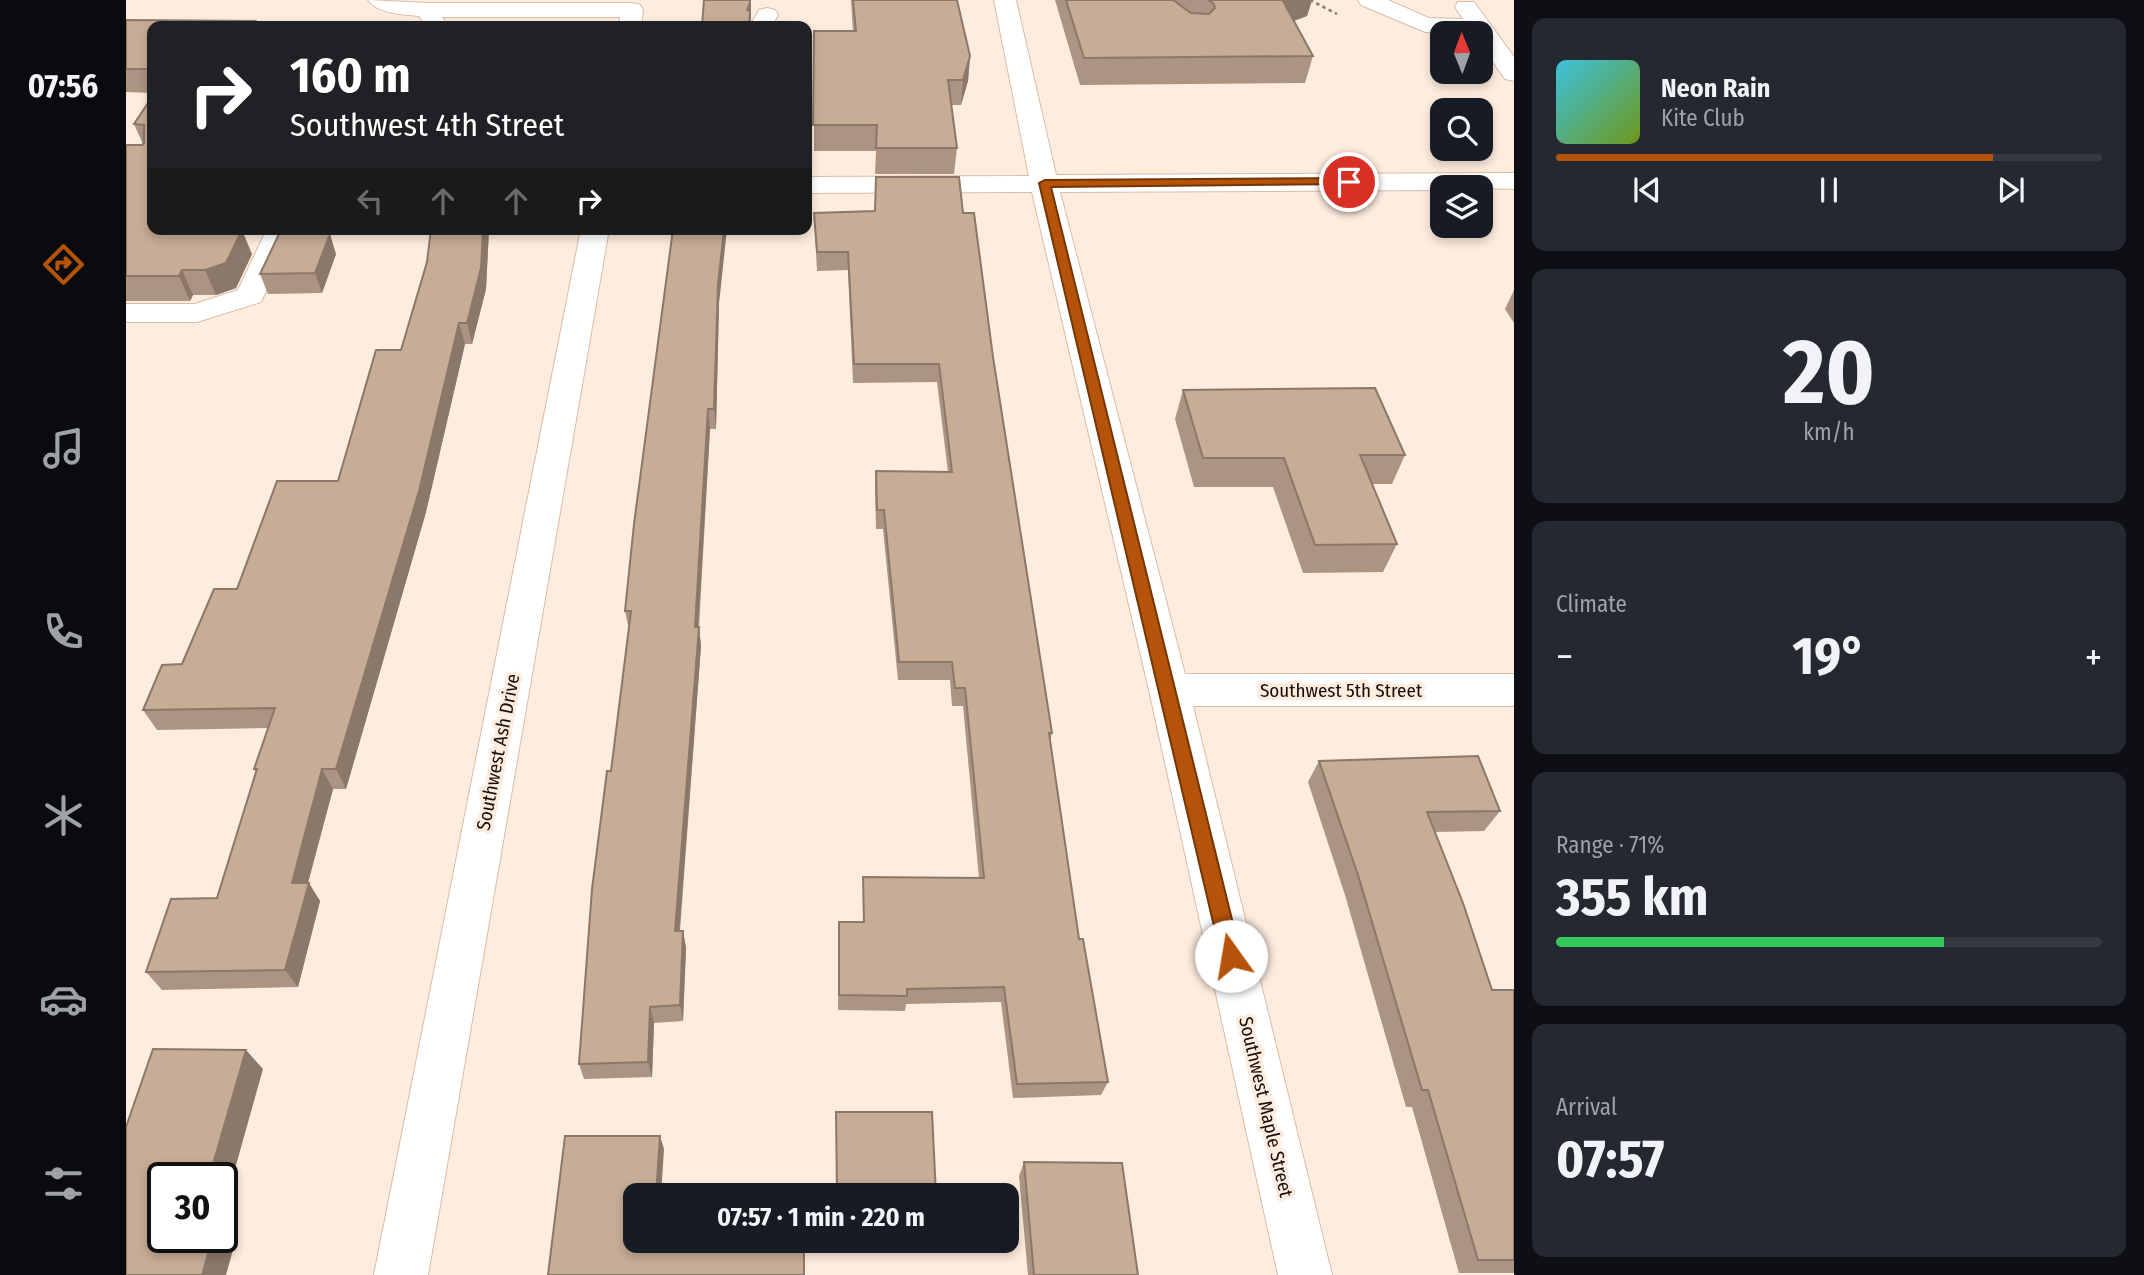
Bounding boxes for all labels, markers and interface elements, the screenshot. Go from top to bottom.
north arrow [1430,21,1493,84]
map controls [1430,21,1493,238]
text: 160 m [290,46,411,105]
icon: right [175,49,266,140]
text: 07:56 [28,67,98,105]
text: Neon Rain [1661,73,1770,104]
button: search [1430,98,1493,161]
text: Kite Club [1661,104,1745,132]
text: Southwest 4th Street [290,106,564,144]
pin [1319,152,1379,212]
icon: arrive [1330,163,1368,201]
icon: previous [1628,171,1666,209]
icon: pause [1810,171,1848,209]
icon: next [1992,171,2030,209]
button: layers [1430,175,1493,238]
icon: left [351,182,389,220]
icon: ahead [424,182,462,220]
icon: ahead [497,182,535,220]
icon: right [570,182,608,220]
icon: directions [39,240,88,289]
text: 20 [1783,318,1875,427]
text: km/h [1803,418,1855,446]
icon: music [39,424,88,473]
text: Climate [1556,590,1627,618]
icon: phone [39,607,88,656]
text: 19° [1792,625,1866,688]
text: − [1556,634,1573,680]
text: + [2085,634,2102,680]
street label: Southwest Ash Drive [472,672,524,832]
street label: Southwest 5th Street [1260,679,1423,702]
icon: climate [39,791,88,840]
text: Range · 71% [1556,831,1664,859]
text: 355 km [1556,866,1708,929]
position arrow [1194,919,1268,993]
icon: car [39,975,88,1024]
street label: Southwest Maple Street [1234,1014,1298,1200]
text: Arrival [1556,1093,1617,1121]
text: 07:57 [1556,1128,1664,1191]
icon: filters [39,1159,88,1208]
speed limit sign: 30 [147,1162,238,1253]
text: 07:57 · 1 min · 220 m [717,1202,925,1233]

